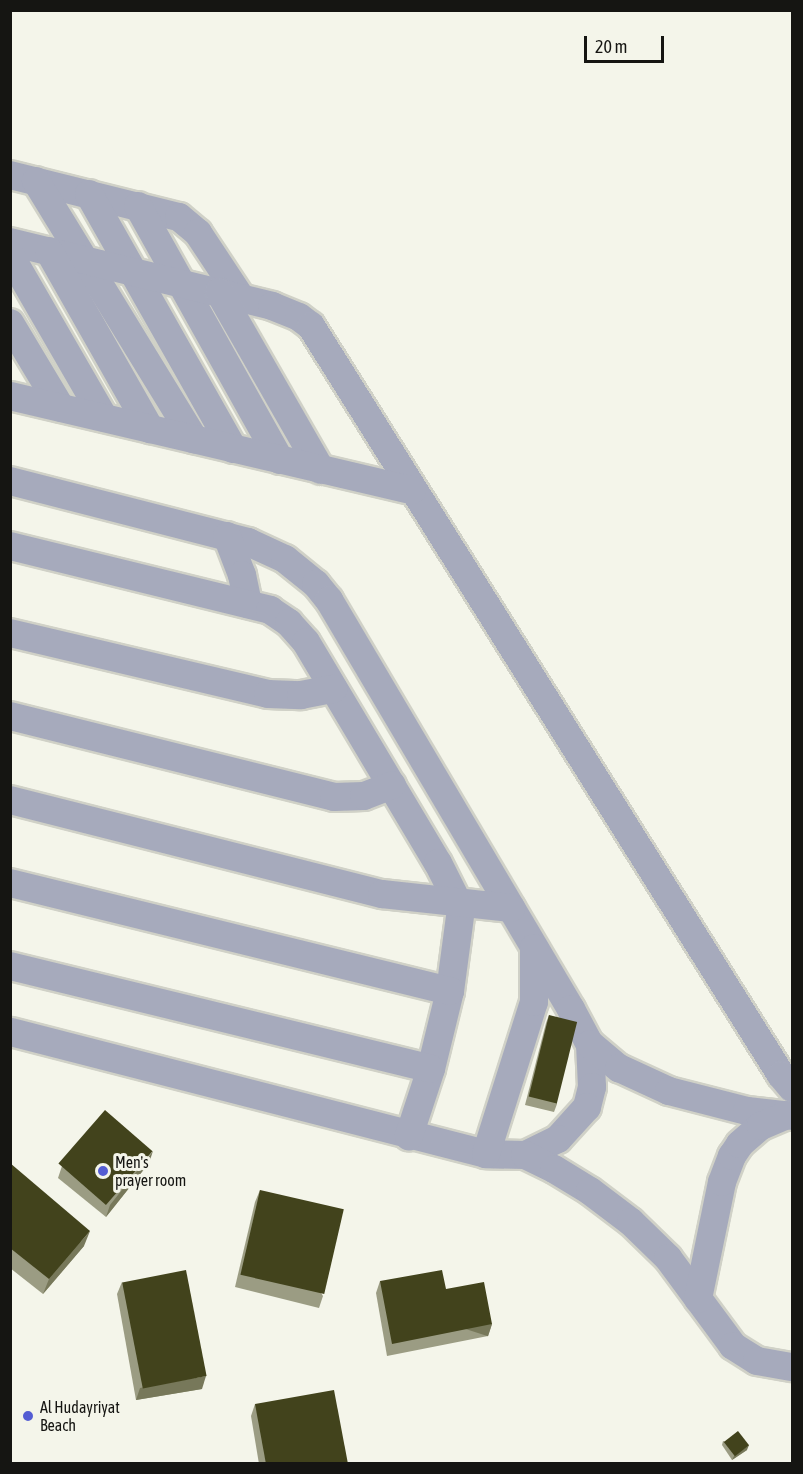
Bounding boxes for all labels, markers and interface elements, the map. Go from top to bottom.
scale bar [587,24,666,62]
text: 20 m [595,36,627,57]
place label: Men's prayer room [115,1152,186,1190]
marker: Men's prayer room [96,1164,110,1178]
place label: Al Hudayriyat Beach [40,1397,120,1435]
marker: Al Hudayriyat Beach [21,1409,35,1423]

